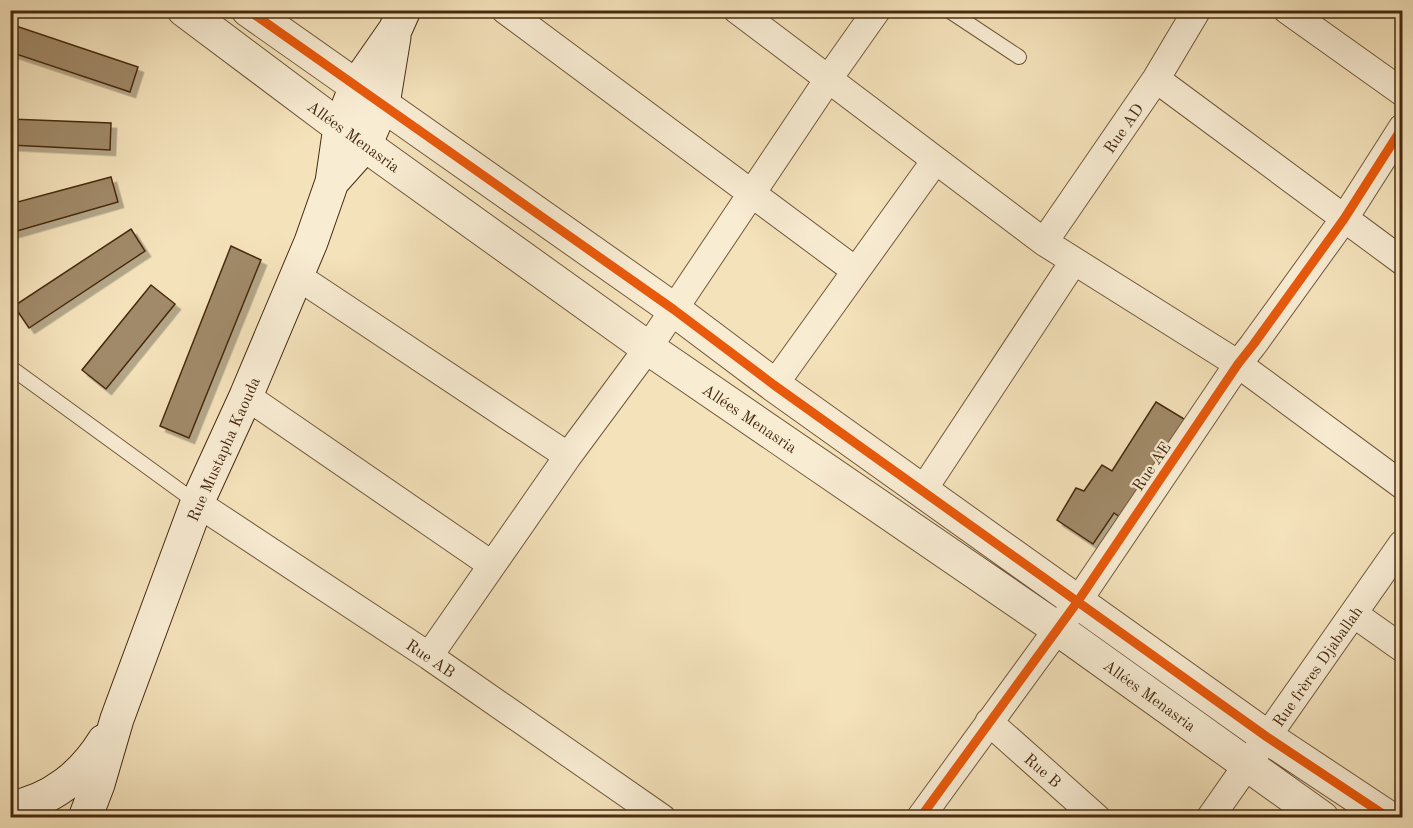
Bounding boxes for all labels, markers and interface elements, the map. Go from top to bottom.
street label: Allées Menasria [304,99,402,176]
street label: Rue AD [1102,101,1147,157]
street label: Rue Mustapha Kaouda [186,375,264,524]
street label: Allées Menasria [699,382,799,457]
street label: Rue AE [1131,440,1175,494]
street label: Rue frères Djaballah [1271,604,1366,730]
street label: Rue AB [403,638,457,682]
street label: Allées Menasria [1100,658,1198,735]
street label: Rue B [1020,751,1063,792]

